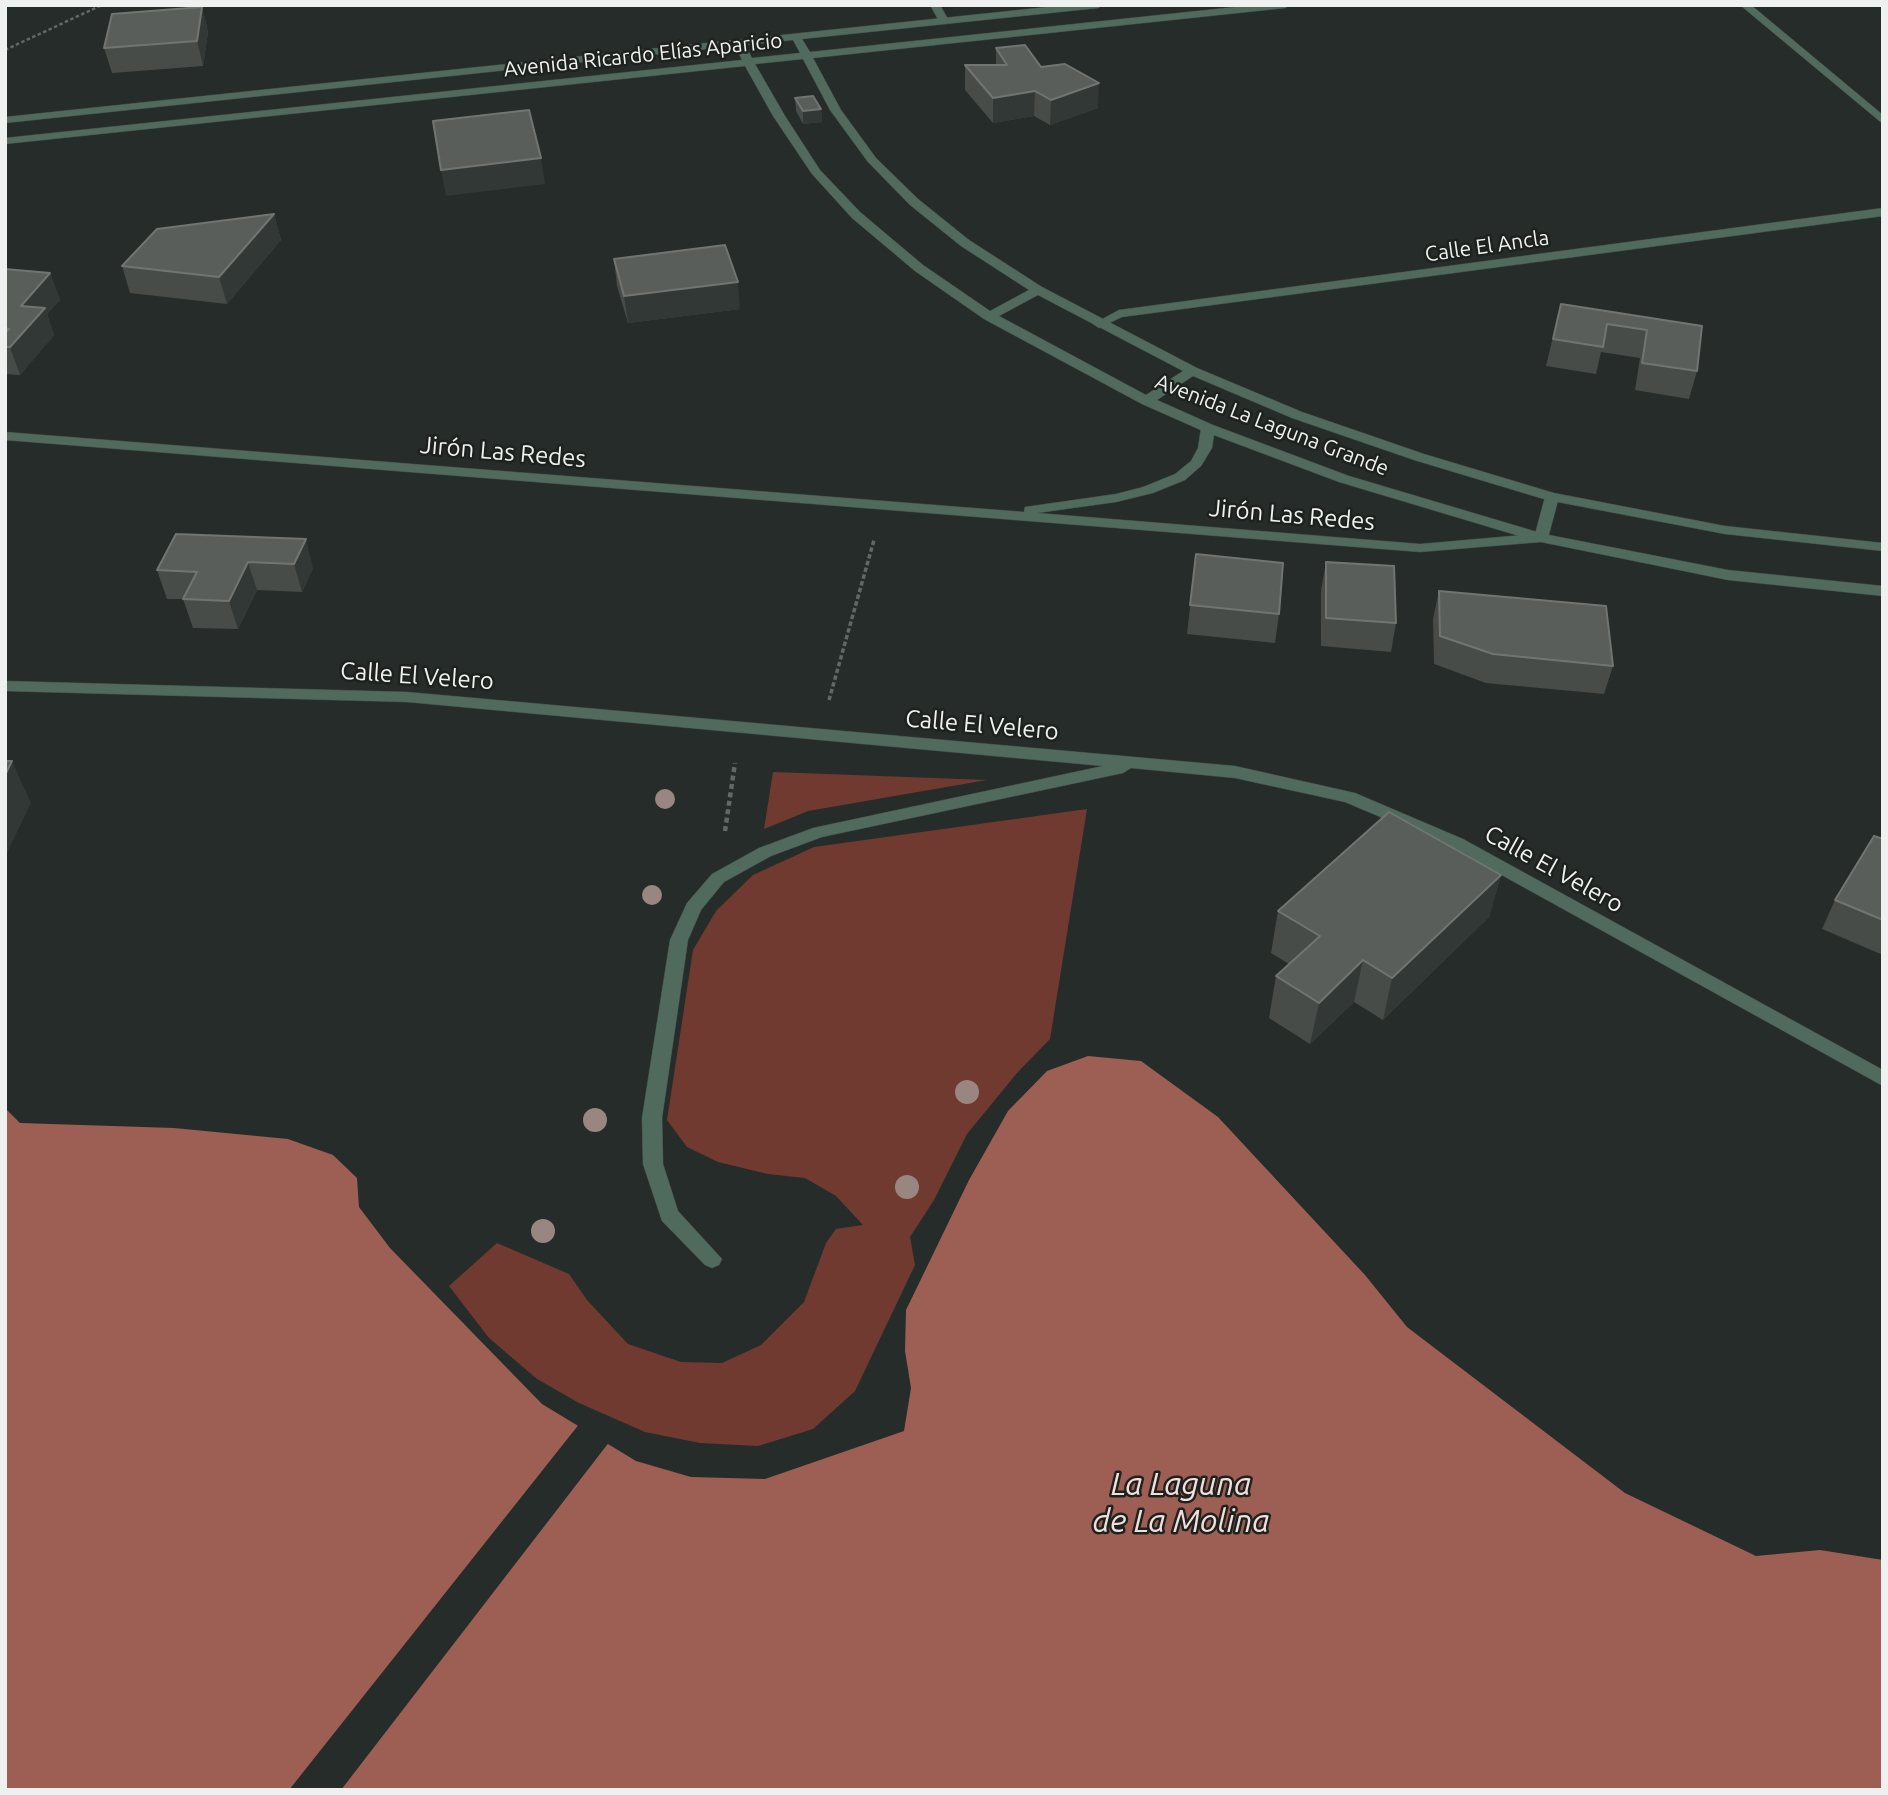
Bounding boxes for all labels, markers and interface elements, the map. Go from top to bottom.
street label: Avenida Ricardo Elías Aparicio [502,28,784,82]
street label: Calle El Ancla [1423,225,1551,267]
street label: Avenida La Laguna Grande [1152,369,1392,481]
street label: Jirón Las Redes [419,430,587,474]
street label: Jirón Las Redes [1208,493,1376,537]
street label: Calle El Velero [339,656,495,696]
street label: Calle El Velero [904,704,1060,746]
street label: Calle El Velero [1480,819,1628,919]
water label: La Laguna de La Molina [1092,1465,1270,1540]

